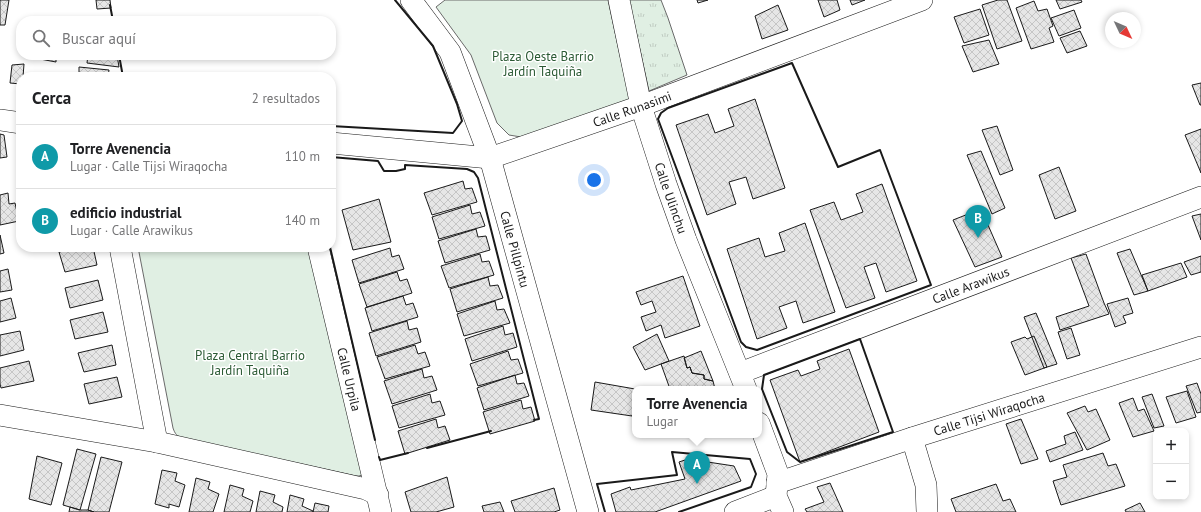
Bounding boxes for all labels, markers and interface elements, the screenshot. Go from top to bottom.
north arrow [1105,12,1141,48]
search box [16,16,336,60]
icon: search [30,27,52,49]
text: Buscar aquí [62,29,136,48]
park label: Plaza Oeste Barrio Jardín Taquiña [492,48,594,80]
text: Cerca [32,87,71,109]
street label: Calle Runasimi [590,87,674,131]
text: 2 resultados [252,90,320,107]
text: Torre Avenencia [70,139,171,158]
text: A [41,148,49,165]
text: 110 m [285,148,320,165]
text: Lugar · Calle Tijsi Wiraqocha [70,158,227,175]
street label: Calle Ulinchu [651,160,691,236]
your location [584,170,604,190]
text: edificio industrial [70,203,182,222]
pin: B [965,205,991,238]
street label: Calle Pillpintu [496,209,533,290]
text: B [41,212,49,229]
text: 140 m [285,212,320,229]
text: Lugar · Calle Arawikus [70,222,193,239]
street label: Calle Arawikus [930,263,1012,308]
street label: Calle Urpila [333,346,365,413]
park label: Plaza Central Barrio Jardín Taquiña [195,347,305,379]
popup [632,386,762,438]
street label: Calle Tijsi Wiraqocha [931,389,1047,440]
text: Torre Avenencia [647,394,747,413]
text: Lugar [647,413,678,430]
map controls [1153,428,1189,500]
button: + [1153,428,1189,464]
pin: A [684,451,710,484]
button: − [1153,464,1189,500]

